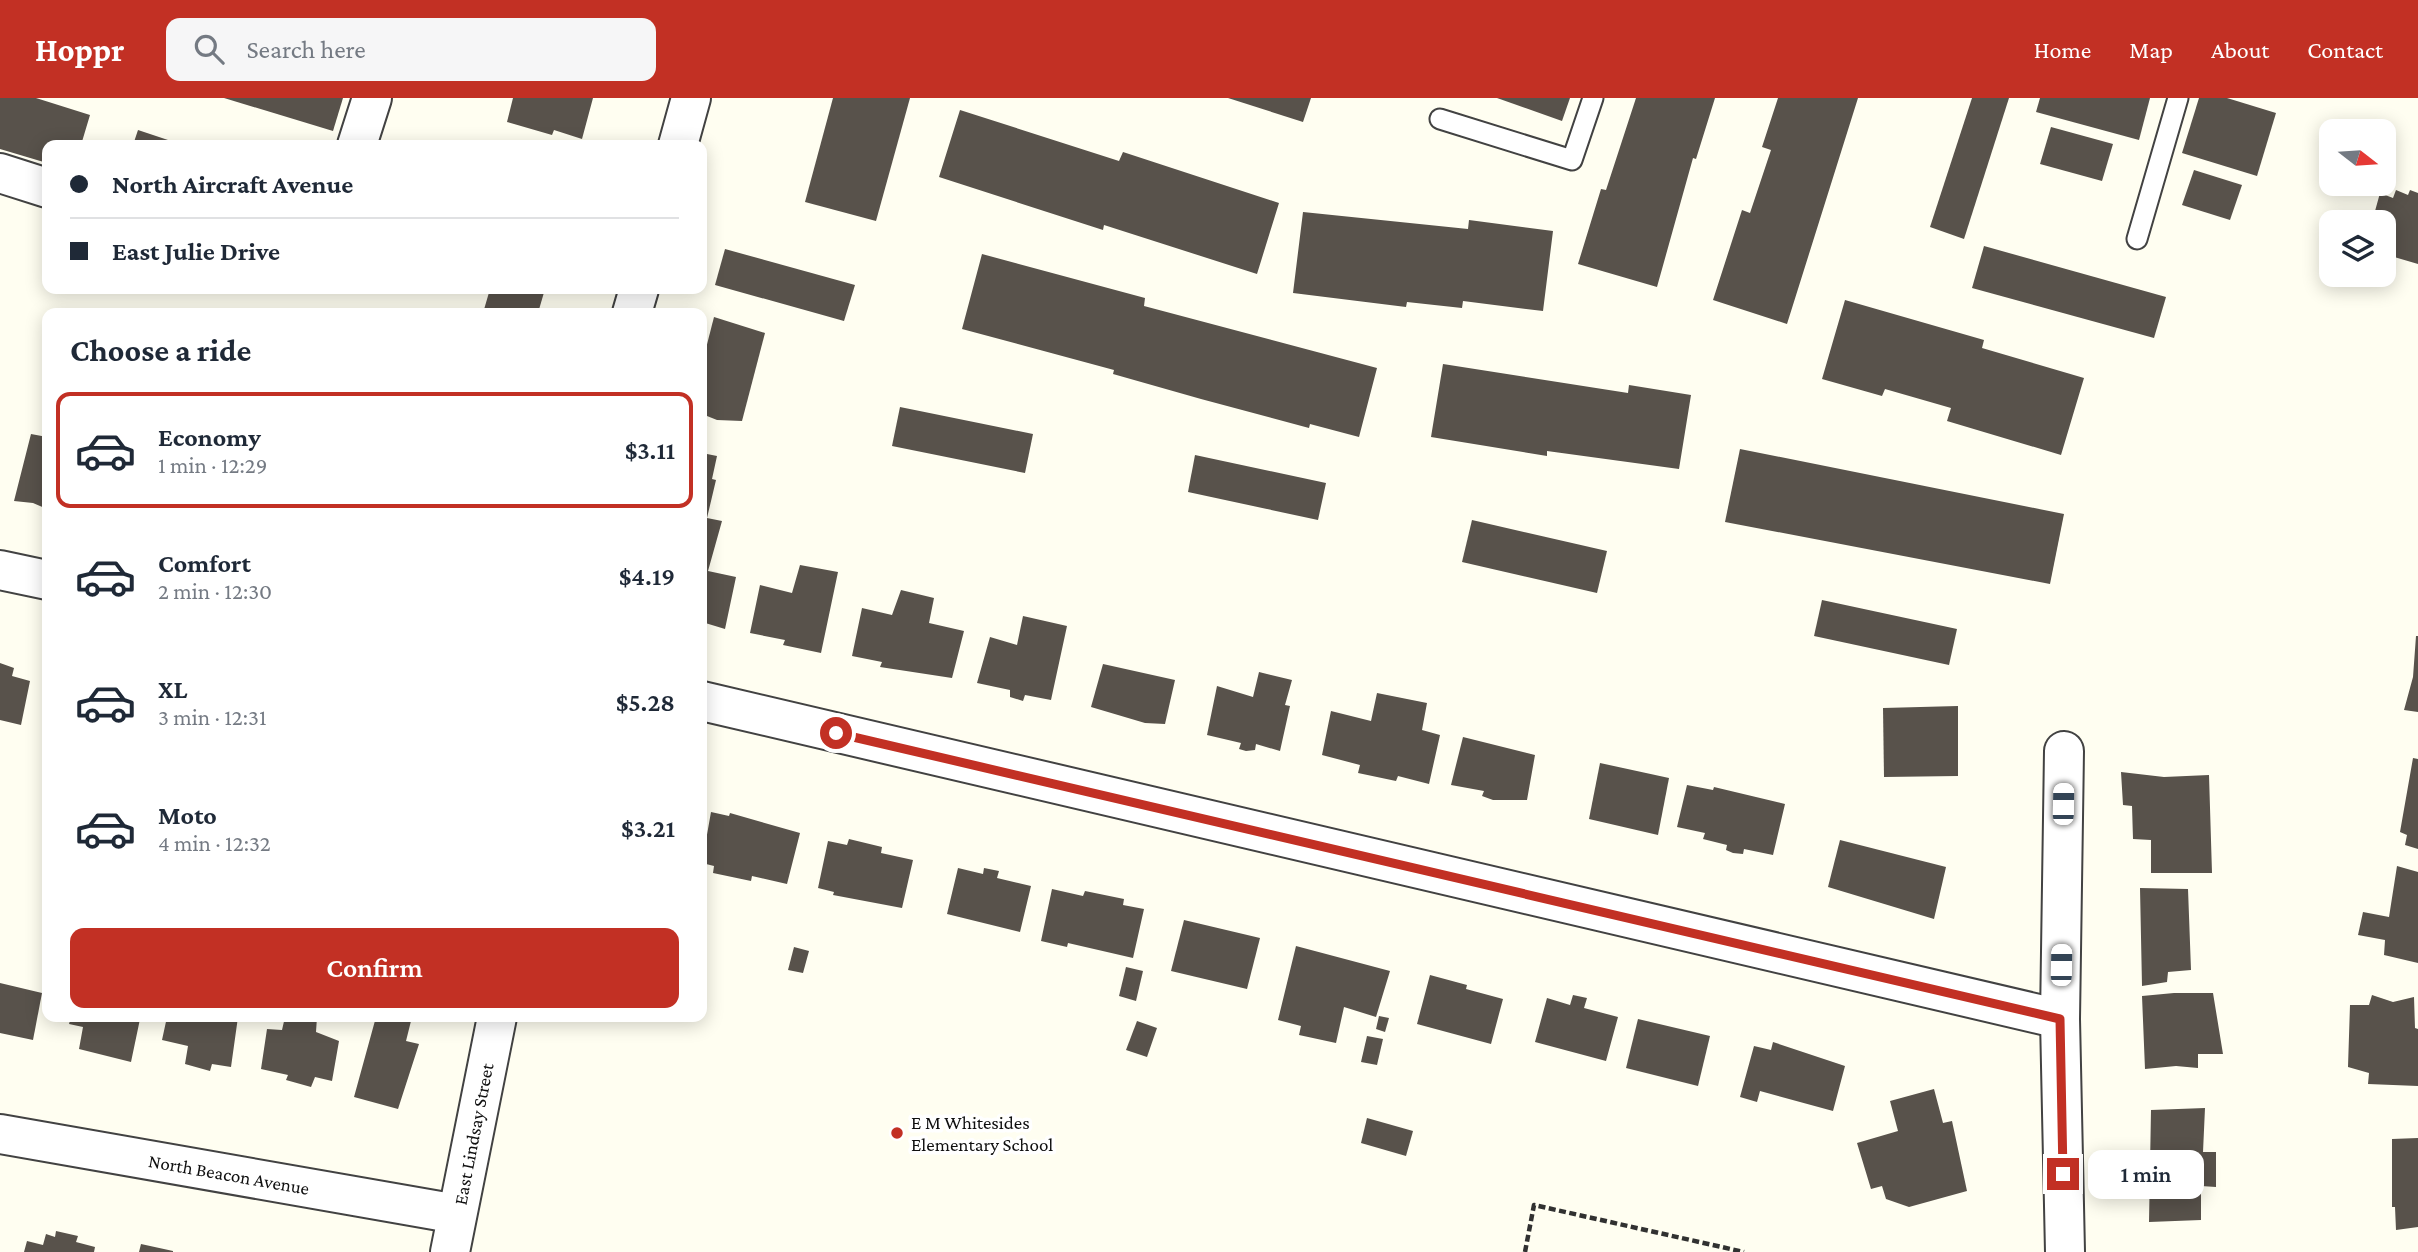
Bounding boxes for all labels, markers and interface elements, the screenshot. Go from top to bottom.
search box [166,18,656,81]
icon: search [190,30,228,68]
text: Hoppr [35,31,124,68]
text: Search here [246,35,366,64]
text: Home [2034,36,2091,63]
text: Map [2129,36,2173,63]
text: About [2211,36,2269,63]
text: Contact [2307,36,2383,63]
north arrow [2319,119,2396,196]
map controls [2319,119,2396,287]
text: North Aircraft Avenue [112,170,353,199]
button: layers [2319,210,2396,287]
text: East Julie Drive [112,237,280,266]
text: Choose a ride [70,332,251,368]
icon: car [74,419,137,482]
text: Economy [158,423,261,452]
text: $3.11 [625,436,675,465]
text: 1 min · 12:29 [158,452,267,478]
icon: car [74,545,137,608]
text: Comfort [158,549,251,578]
text: $4.19 [619,562,675,591]
text: 2 min · 12:30 [158,578,272,604]
icon: car [74,671,137,734]
text: XL [158,675,187,704]
text: $5.28 [616,688,675,717]
text: 3 min · 12:31 [158,704,267,730]
route start [820,717,852,749]
car [2053,783,2074,825]
icon: car [74,797,137,860]
text: Moto [158,801,217,830]
text: $3.21 [621,814,675,843]
text: 4 min · 12:32 [158,830,271,856]
button: Confirm [70,928,679,1008]
car [2051,944,2072,986]
street label: East Lindsay Street [449,1061,498,1207]
place label: E M Whitesides Elementary School [911,1112,1053,1155]
marker: E M Whitesides Elementary School [889,1125,905,1141]
street label: North Beacon Avenue [147,1150,311,1199]
callout: 1 min [2088,1150,2203,1198]
route end [2047,1158,2079,1190]
text: 1 min [2120,1161,2172,1187]

